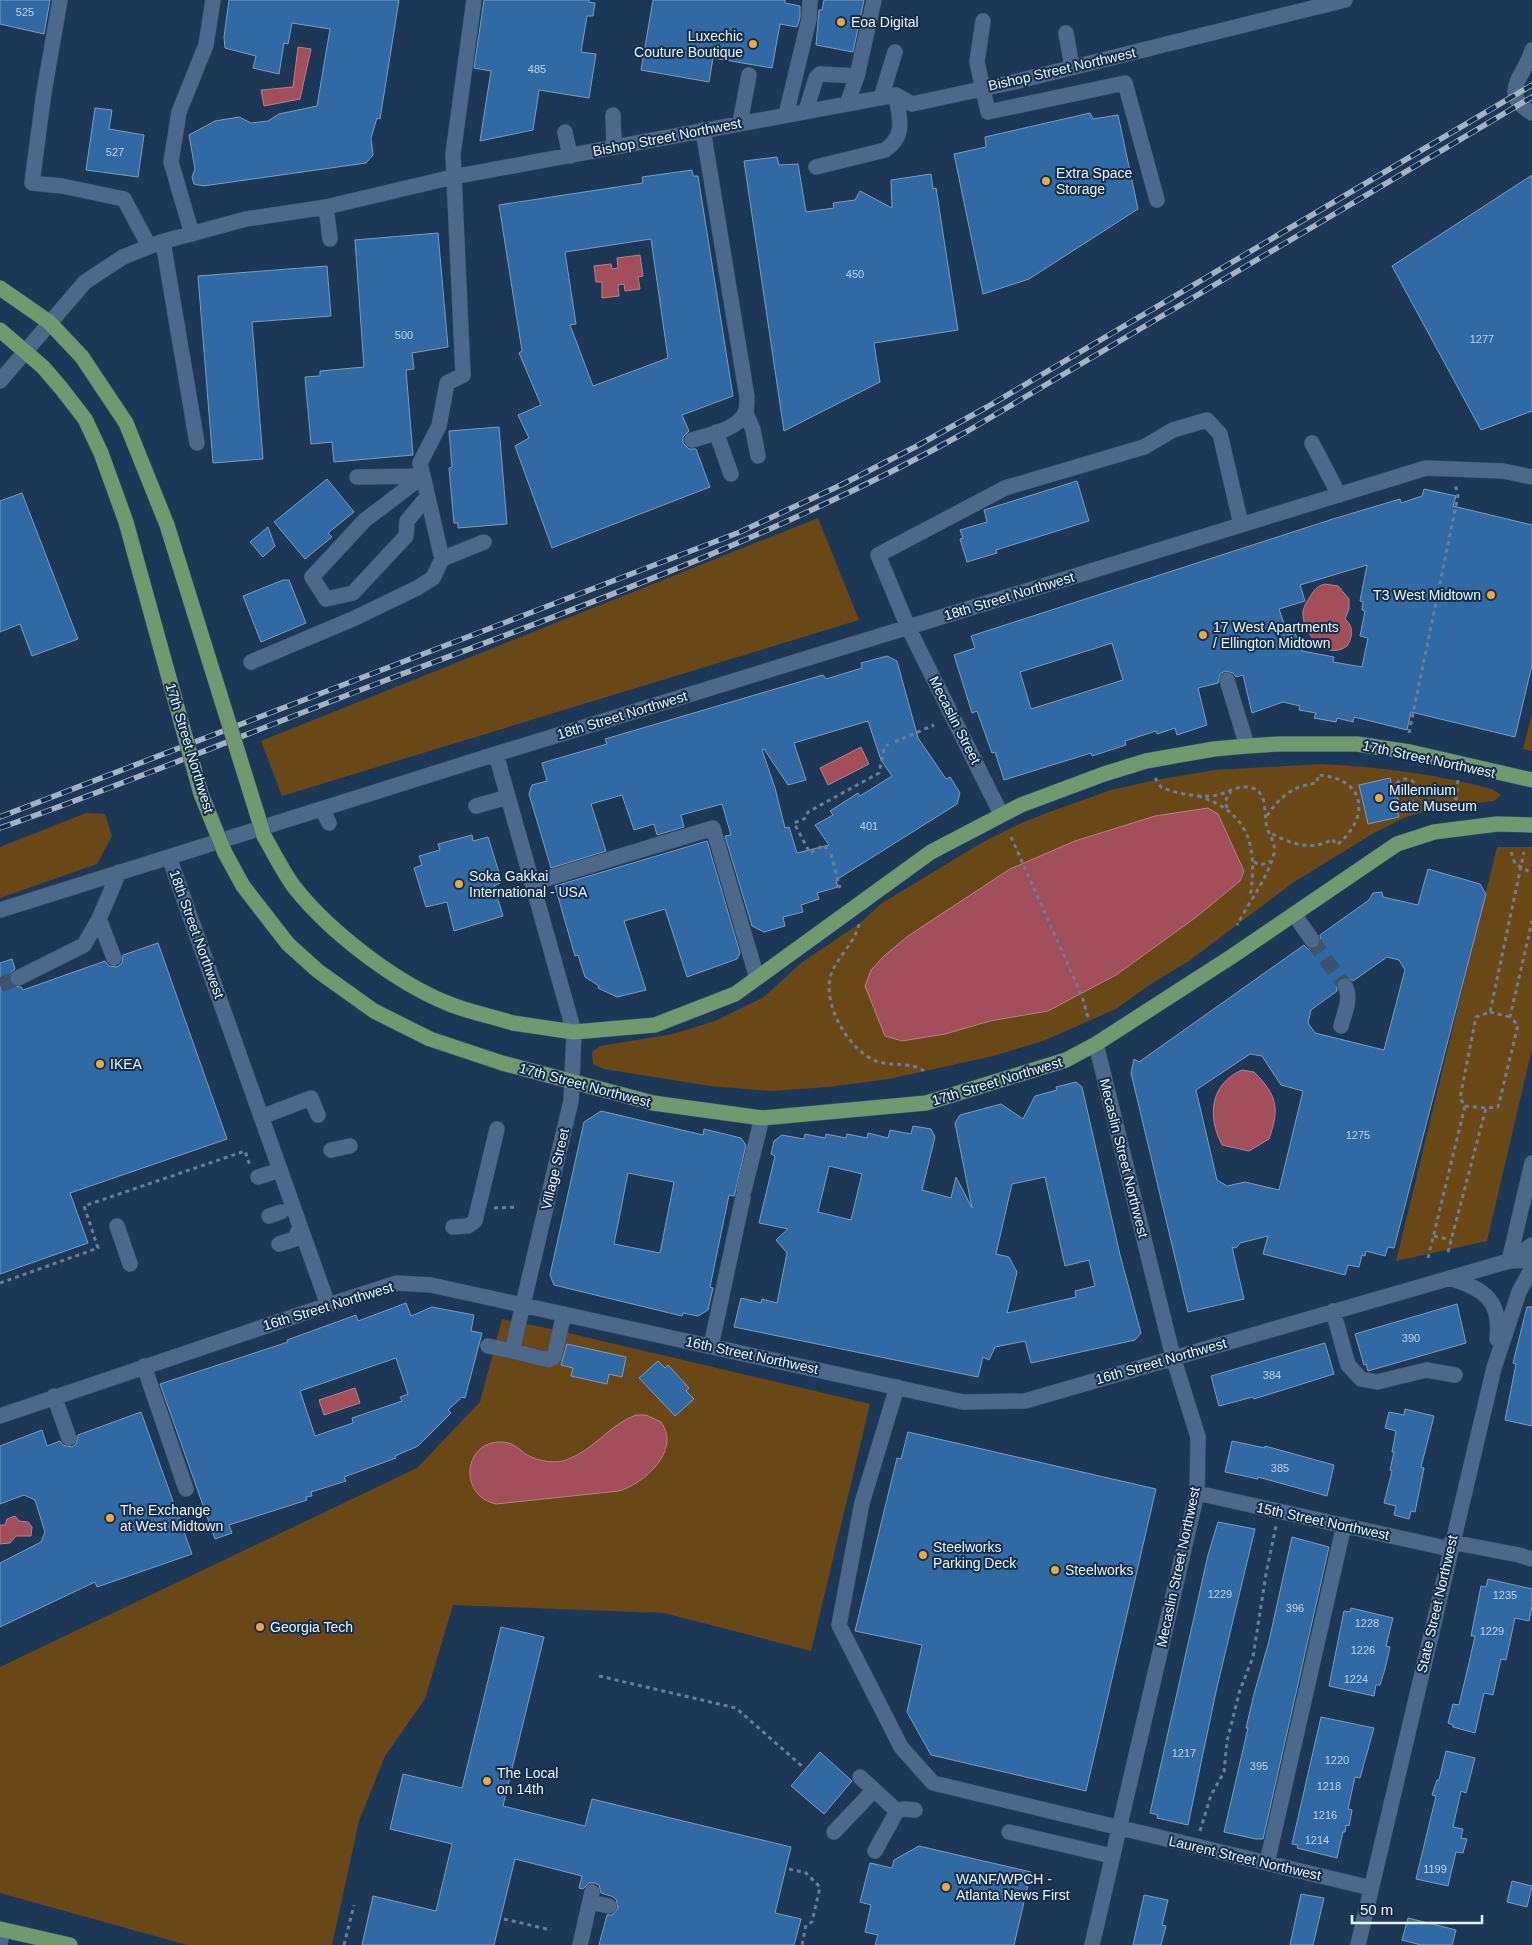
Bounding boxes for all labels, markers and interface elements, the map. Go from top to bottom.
house number: 525 [16,6,34,18]
place label: Eoa Digital [851,14,919,30]
marker: Eoa Digital [835,16,847,28]
place label: Luxechic Couture Boutique [634,28,743,60]
marker: Luxechic Couture Boutique [747,38,759,50]
street label: Bishop Street Northwest [987,44,1137,94]
house number: 485 [528,63,546,75]
street label: Bishop Street Northwest [591,115,743,159]
house number: 527 [106,146,124,158]
place label: Extra Space Storage [1056,165,1132,197]
marker: Extra Space Storage [1040,175,1052,187]
house number: 450 [846,268,864,280]
house number: 500 [395,329,413,341]
house number: 1277 [1470,333,1494,345]
street label: 18th Street Northwest [942,569,1076,623]
place label: T3 West Midtown [1373,587,1481,603]
marker: T3 West Midtown [1485,589,1497,601]
place label: 17 West Apartments / Ellington Midtown [1213,619,1339,651]
marker: 17 West Apartments / Ellington Midtown [1197,629,1209,641]
street label: Mecaslin Street [926,673,984,767]
street label: 17th Street Northwest [163,681,217,815]
street label: 18th Street Northwest [555,688,689,742]
street label: 17th Street Northwest [1361,737,1497,781]
place label: Millennium Gate Museum [1389,782,1477,814]
marker: Millennium Gate Museum [1373,792,1385,804]
house number: 401 [860,820,878,832]
street label: 18th Street Northwest [166,868,228,1000]
place label: Soka Gakkai International - USA [469,868,588,900]
marker: Soka Gakkai International - USA [453,878,465,890]
street label: 17th Street Northwest [930,1054,1064,1108]
place label: IKEA [110,1056,143,1072]
marker: IKEA [94,1058,106,1070]
street label: 17th Street Northwest [518,1060,653,1110]
street label: Mecaslin Street Northwest [1096,1077,1152,1239]
street label: Village Street [538,1127,572,1211]
house number: 1275 [1346,1129,1370,1141]
street label: 16th Street Northwest [261,1279,395,1333]
house number: 390 [1402,1332,1420,1344]
street label: 16th Street Northwest [684,1333,820,1377]
street label: 16th Street Northwest [1094,1335,1228,1387]
house number: 384 [1263,1369,1281,1381]
house number: 385 [1271,1462,1289,1474]
street label: Mecaslin Street Northwest [1153,1485,1203,1649]
street label: 15th Street Northwest [1255,1499,1391,1543]
place label: The Exchange at West Midtown [120,1502,223,1534]
marker: The Exchange at West Midtown [104,1512,116,1524]
street label: State Street Northwest [1413,1533,1461,1674]
place label: Steelworks Parking Deck [933,1539,1017,1571]
marker: Steelworks Parking Deck [917,1549,929,1561]
place label: Steelworks [1065,1562,1133,1578]
marker: Steelworks [1049,1564,1061,1576]
house number: 1229 [1208,1588,1232,1600]
house number: 1235 [1493,1589,1517,1601]
house number: 396 [1286,1602,1304,1614]
house number: 1228 [1355,1617,1379,1629]
place label: Georgia Tech [270,1619,353,1635]
marker: Georgia Tech [254,1621,266,1633]
house number: 1229 [1480,1625,1504,1637]
house number: 1226 [1351,1644,1375,1656]
house number: 1224 [1344,1673,1368,1685]
house number: 1217 [1172,1747,1196,1759]
house number: 1220 [1325,1754,1349,1766]
house number: 395 [1250,1760,1268,1772]
place label: The Local on 14th [497,1765,558,1797]
marker: The Local on 14th [481,1775,493,1787]
house number: 1218 [1317,1780,1341,1792]
house number: 1216 [1313,1809,1337,1821]
street label: Laurent Street Northwest [1167,1833,1323,1883]
house number: 1214 [1305,1834,1329,1846]
house number: 1199 [1423,1863,1447,1875]
place label: WANF/WPCH - Atlanta News First [956,1871,1070,1903]
marker: WANF/WPCH - Atlanta News First [940,1881,952,1893]
scale bar [1352,1892,1482,1924]
text: 50 m [1360,1901,1393,1918]

